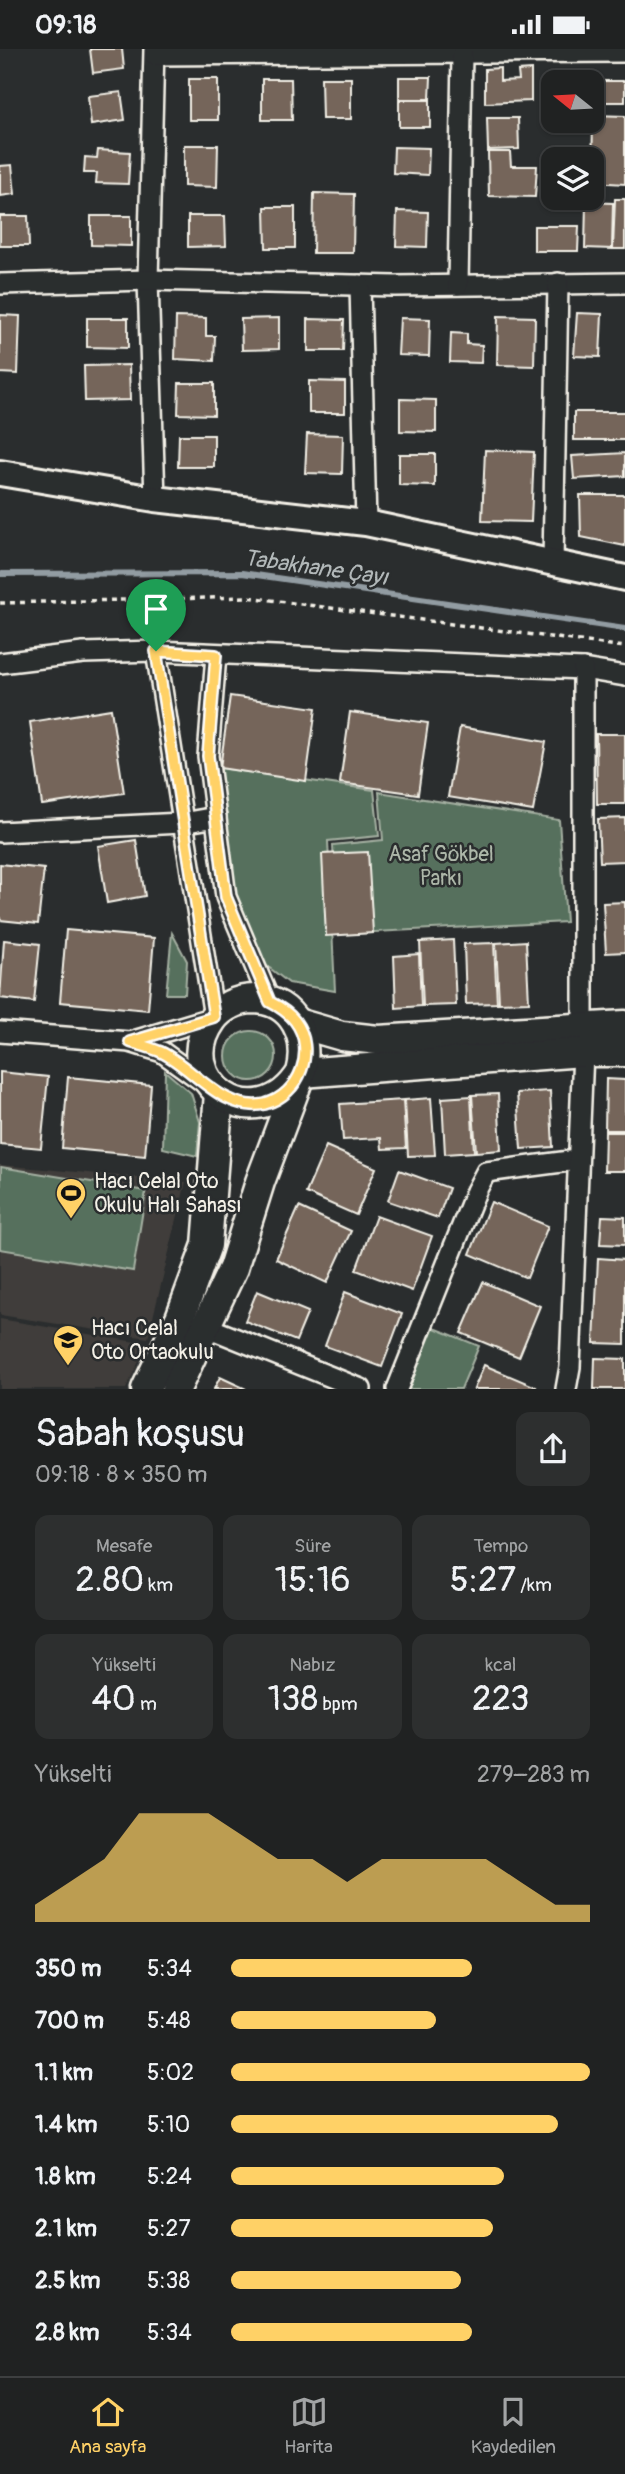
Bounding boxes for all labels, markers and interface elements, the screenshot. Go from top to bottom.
text: 09:18 [35,9,96,41]
north arrow [541,70,604,133]
map controls [541,70,604,210]
button: layers [541,147,604,210]
water label: Tabakhane Çayı [242,543,391,592]
pin [126,579,186,651]
icon: arrive [137,590,175,628]
park label: Asaf Gökbel Parkı [388,841,494,892]
place label: Hacı Celal Oto Okulu Halı Sahası [94,1168,242,1219]
sports icon: Hacı Celal Oto Okulu Halı Sahası [54,1176,88,1220]
place label: Hacı Celal Oto Ortaokulu [91,1315,214,1366]
school or university icon: Hacı Celal Oto Ortaokulu [51,1323,85,1367]
text: Sabah koşusu [35,1410,245,1458]
button: share [516,1412,590,1486]
text: 09:18 · 8 × 350 m [35,1460,207,1489]
text: Mesafe [96,1534,152,1558]
text: Süre [294,1534,331,1558]
text: Tempo [474,1534,528,1558]
text: 2.80 [75,1558,144,1602]
text: 15:16 [274,1558,351,1602]
text: 5:27 [450,1558,516,1602]
text: km [144,1573,173,1597]
text: /km [516,1573,552,1597]
text: Yükselti [93,1653,156,1677]
text: Nabız [289,1653,336,1677]
text: kcal [485,1653,516,1677]
text: 40 [92,1677,136,1721]
text: 138 [267,1677,318,1721]
text: 223 [472,1677,530,1721]
text: m [136,1692,157,1716]
text: bpm [318,1692,358,1716]
text: Yükselti [35,1760,112,1789]
text: 279–283 m [477,1760,590,1789]
text: 350 m [35,1954,101,1983]
text: 5:34 [147,1954,192,1983]
text: 700 m [35,2006,104,2035]
text: 5:48 [147,2006,191,2035]
text: 1.1 km [35,2058,93,2087]
text: 5:02 [147,2058,194,2087]
text: 1.4 km [35,2110,97,2139]
text: 5:10 [147,2110,190,2139]
text: 1.8 km [35,2162,96,2191]
text: 5:24 [147,2162,192,2191]
text: 2.1 km [35,2214,97,2243]
text: 5:27 [147,2214,191,2243]
text: 2.5 km [35,2266,100,2295]
text: 5:38 [147,2266,190,2295]
text: 2.8 km [35,2318,100,2347]
text: 5:34 [147,2318,192,2347]
tab: Ana sayfa [69,2393,146,2459]
tab: Harita [284,2393,333,2459]
tab: Kaydedilen [471,2393,556,2459]

